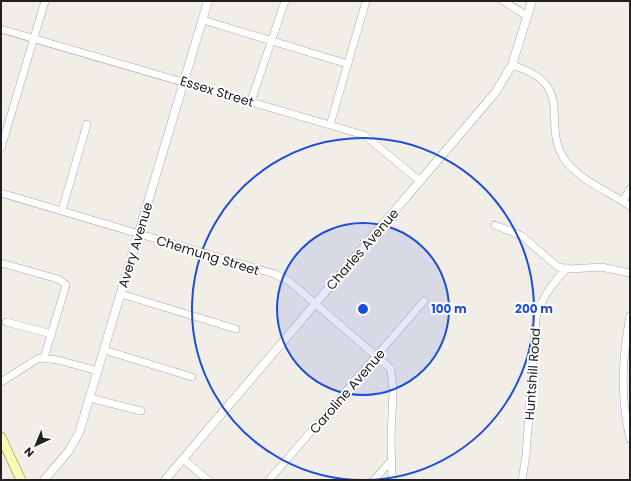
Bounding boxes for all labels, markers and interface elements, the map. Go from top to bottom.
street label: Essex Street [178,71,256,112]
street label: Avery Avenue [113,200,158,290]
street label: Charles Avenue [322,204,403,294]
street label: Chemung Street [154,231,262,280]
text: 100 m [431,300,467,317]
text: 200 m [515,300,553,317]
centre of rings [356,302,370,316]
street label: Huntshill Road [520,327,545,421]
street label: Caroline Avenue [305,345,390,438]
north arrow [16,425,56,465]
text: N [21,444,38,461]

